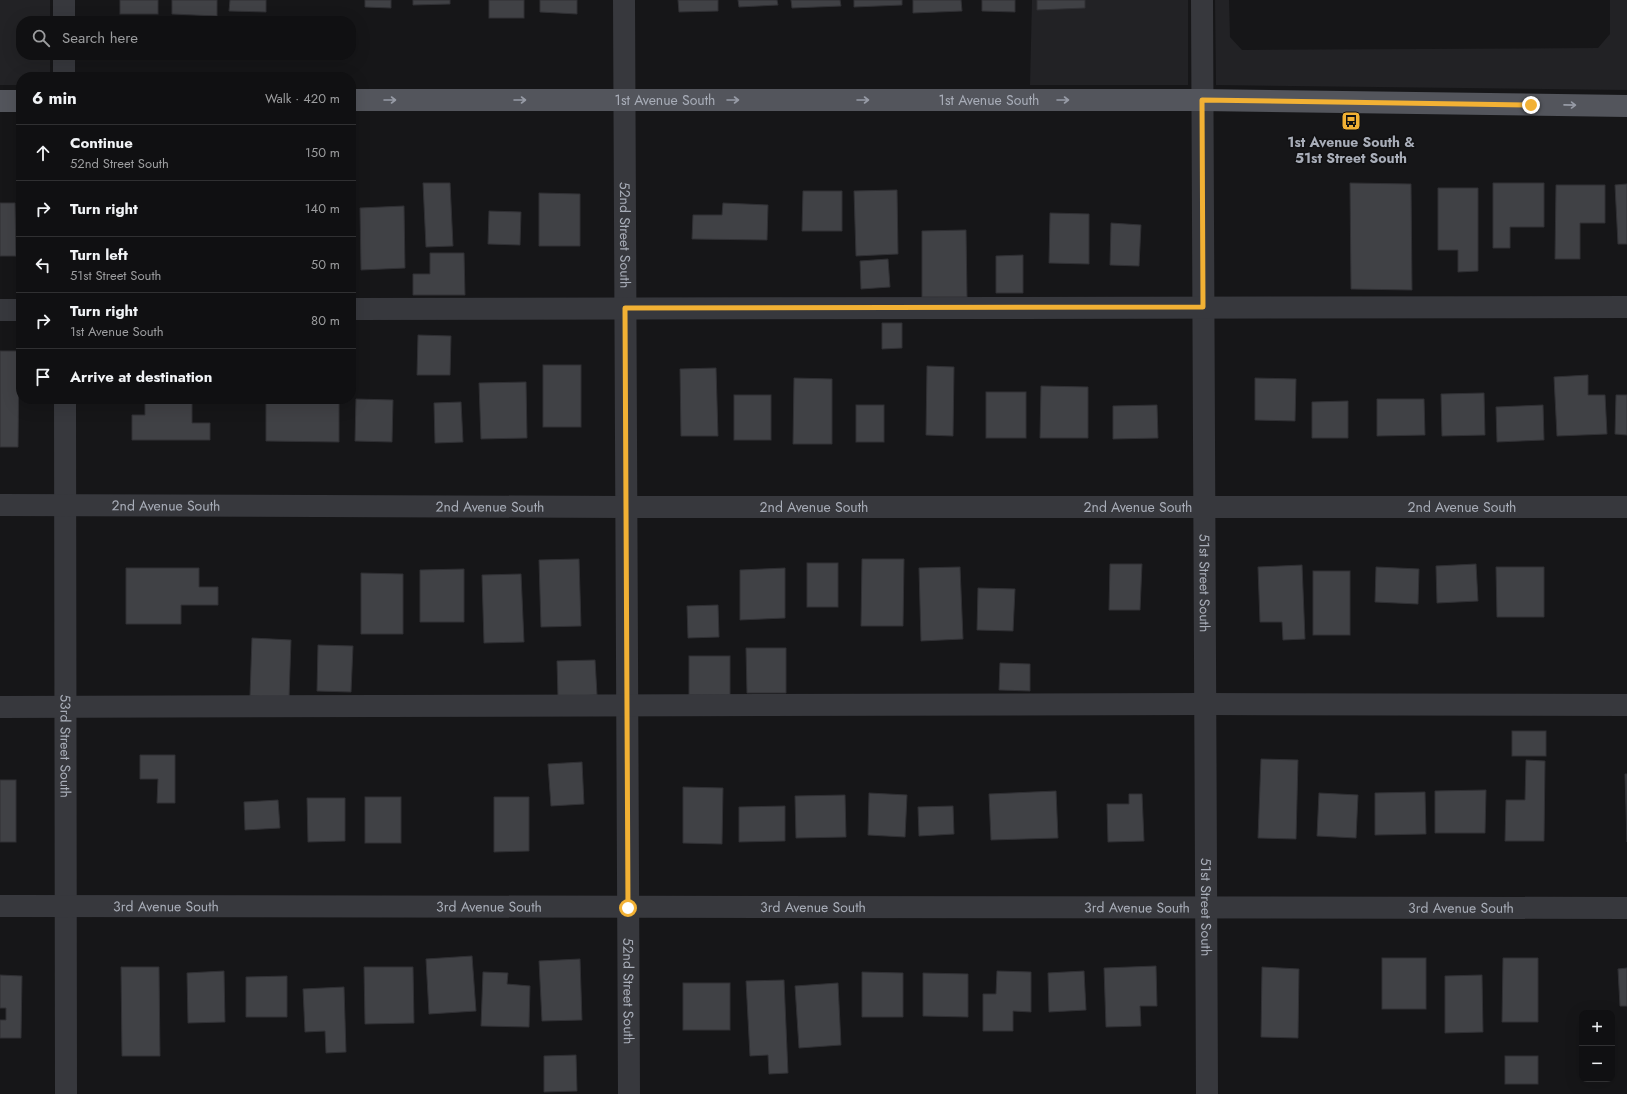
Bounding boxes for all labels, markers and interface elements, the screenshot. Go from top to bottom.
search box [16,16,356,60]
icon: search [30,27,52,49]
text: Search here [62,27,138,49]
text: 6 min [32,86,77,110]
text: Walk · 420 m [265,89,340,108]
street label: 1st Avenue South [615,90,715,110]
street label: 1st Avenue South [939,90,1039,110]
one-way arrow [383,96,396,104]
one-way arrow [513,96,526,104]
one-way arrow [726,96,739,104]
one-way arrow [856,96,869,104]
one-way arrow [1056,96,1069,104]
route end [1522,96,1540,114]
one-way arrow [1563,101,1576,109]
bus stop icon: 1st Avenue South & 51st Street South [1340,110,1362,132]
text: Continue [70,132,133,154]
place label: 1st Avenue South & 51st Street South [1287,132,1415,168]
icon: ahead [32,142,54,164]
text: 150 m [305,143,340,162]
text: 52nd Street South [70,154,169,173]
street label: 52nd Street South [615,182,635,288]
icon: right [32,198,54,220]
text: Turn right [70,198,138,220]
text: 140 m [305,199,340,218]
text: Turn left [70,244,128,266]
icon: left [32,254,54,276]
text: 50 m [311,255,340,274]
text: 51st Street South [70,266,161,285]
text: Turn right [70,300,138,322]
icon: right [32,310,54,332]
text: 80 m [311,311,340,330]
text: 1st Avenue South [70,322,164,341]
icon: arrive [32,366,54,388]
text: Arrive at destination [70,366,212,388]
street label: 2nd Avenue South [112,495,220,516]
street label: 2nd Avenue South [436,496,544,517]
street label: 2nd Avenue South [760,497,868,517]
street label: 2nd Avenue South [1084,497,1192,517]
street label: 2nd Avenue South [1408,497,1516,517]
street label: 51st Street South [1194,534,1215,632]
street label: 53rd Street South [55,694,76,798]
street label: 51st Street South [1196,858,1216,956]
street label: 3rd Avenue South [113,896,219,916]
street label: 3rd Avenue South [436,897,542,917]
street label: 3rd Avenue South [760,897,866,917]
street label: 3rd Avenue South [1084,897,1190,917]
street label: 3rd Avenue South [1408,898,1514,918]
route start [619,899,637,917]
street label: 52nd Street South [618,938,639,1044]
map controls [1579,1010,1615,1082]
button: + [1579,1010,1615,1046]
button: − [1579,1046,1615,1082]

